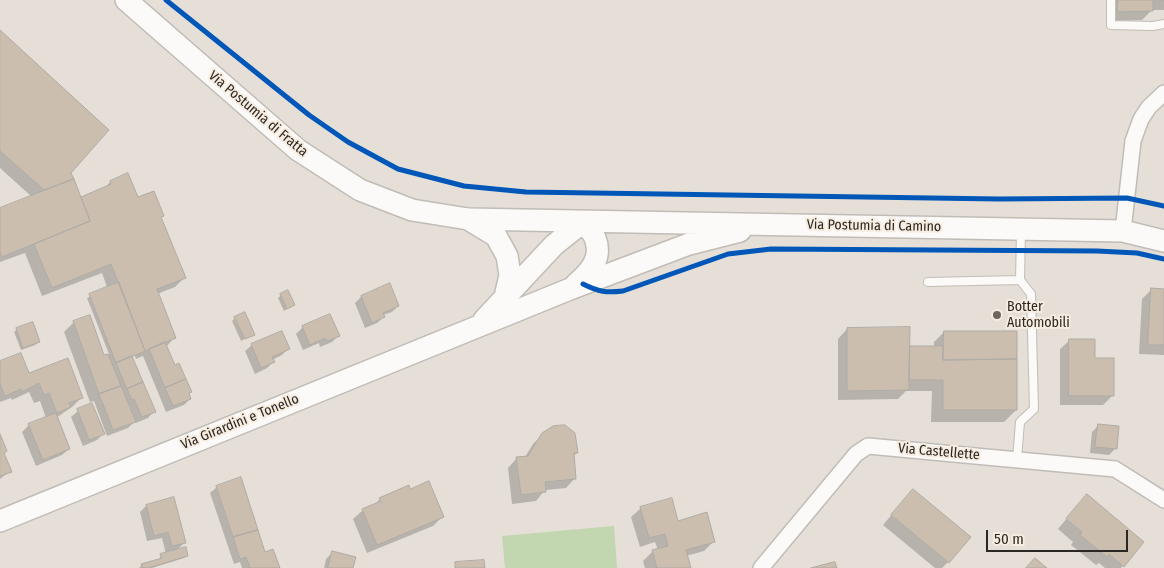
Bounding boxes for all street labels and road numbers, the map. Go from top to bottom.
street label: Via Postumia di Fratta [205,68,311,160]
street label: Via Postumia di Camino [807,216,941,236]
street label: Via Girardini e Tonello [179,391,301,453]
street label: Via Castellette [897,440,981,464]

